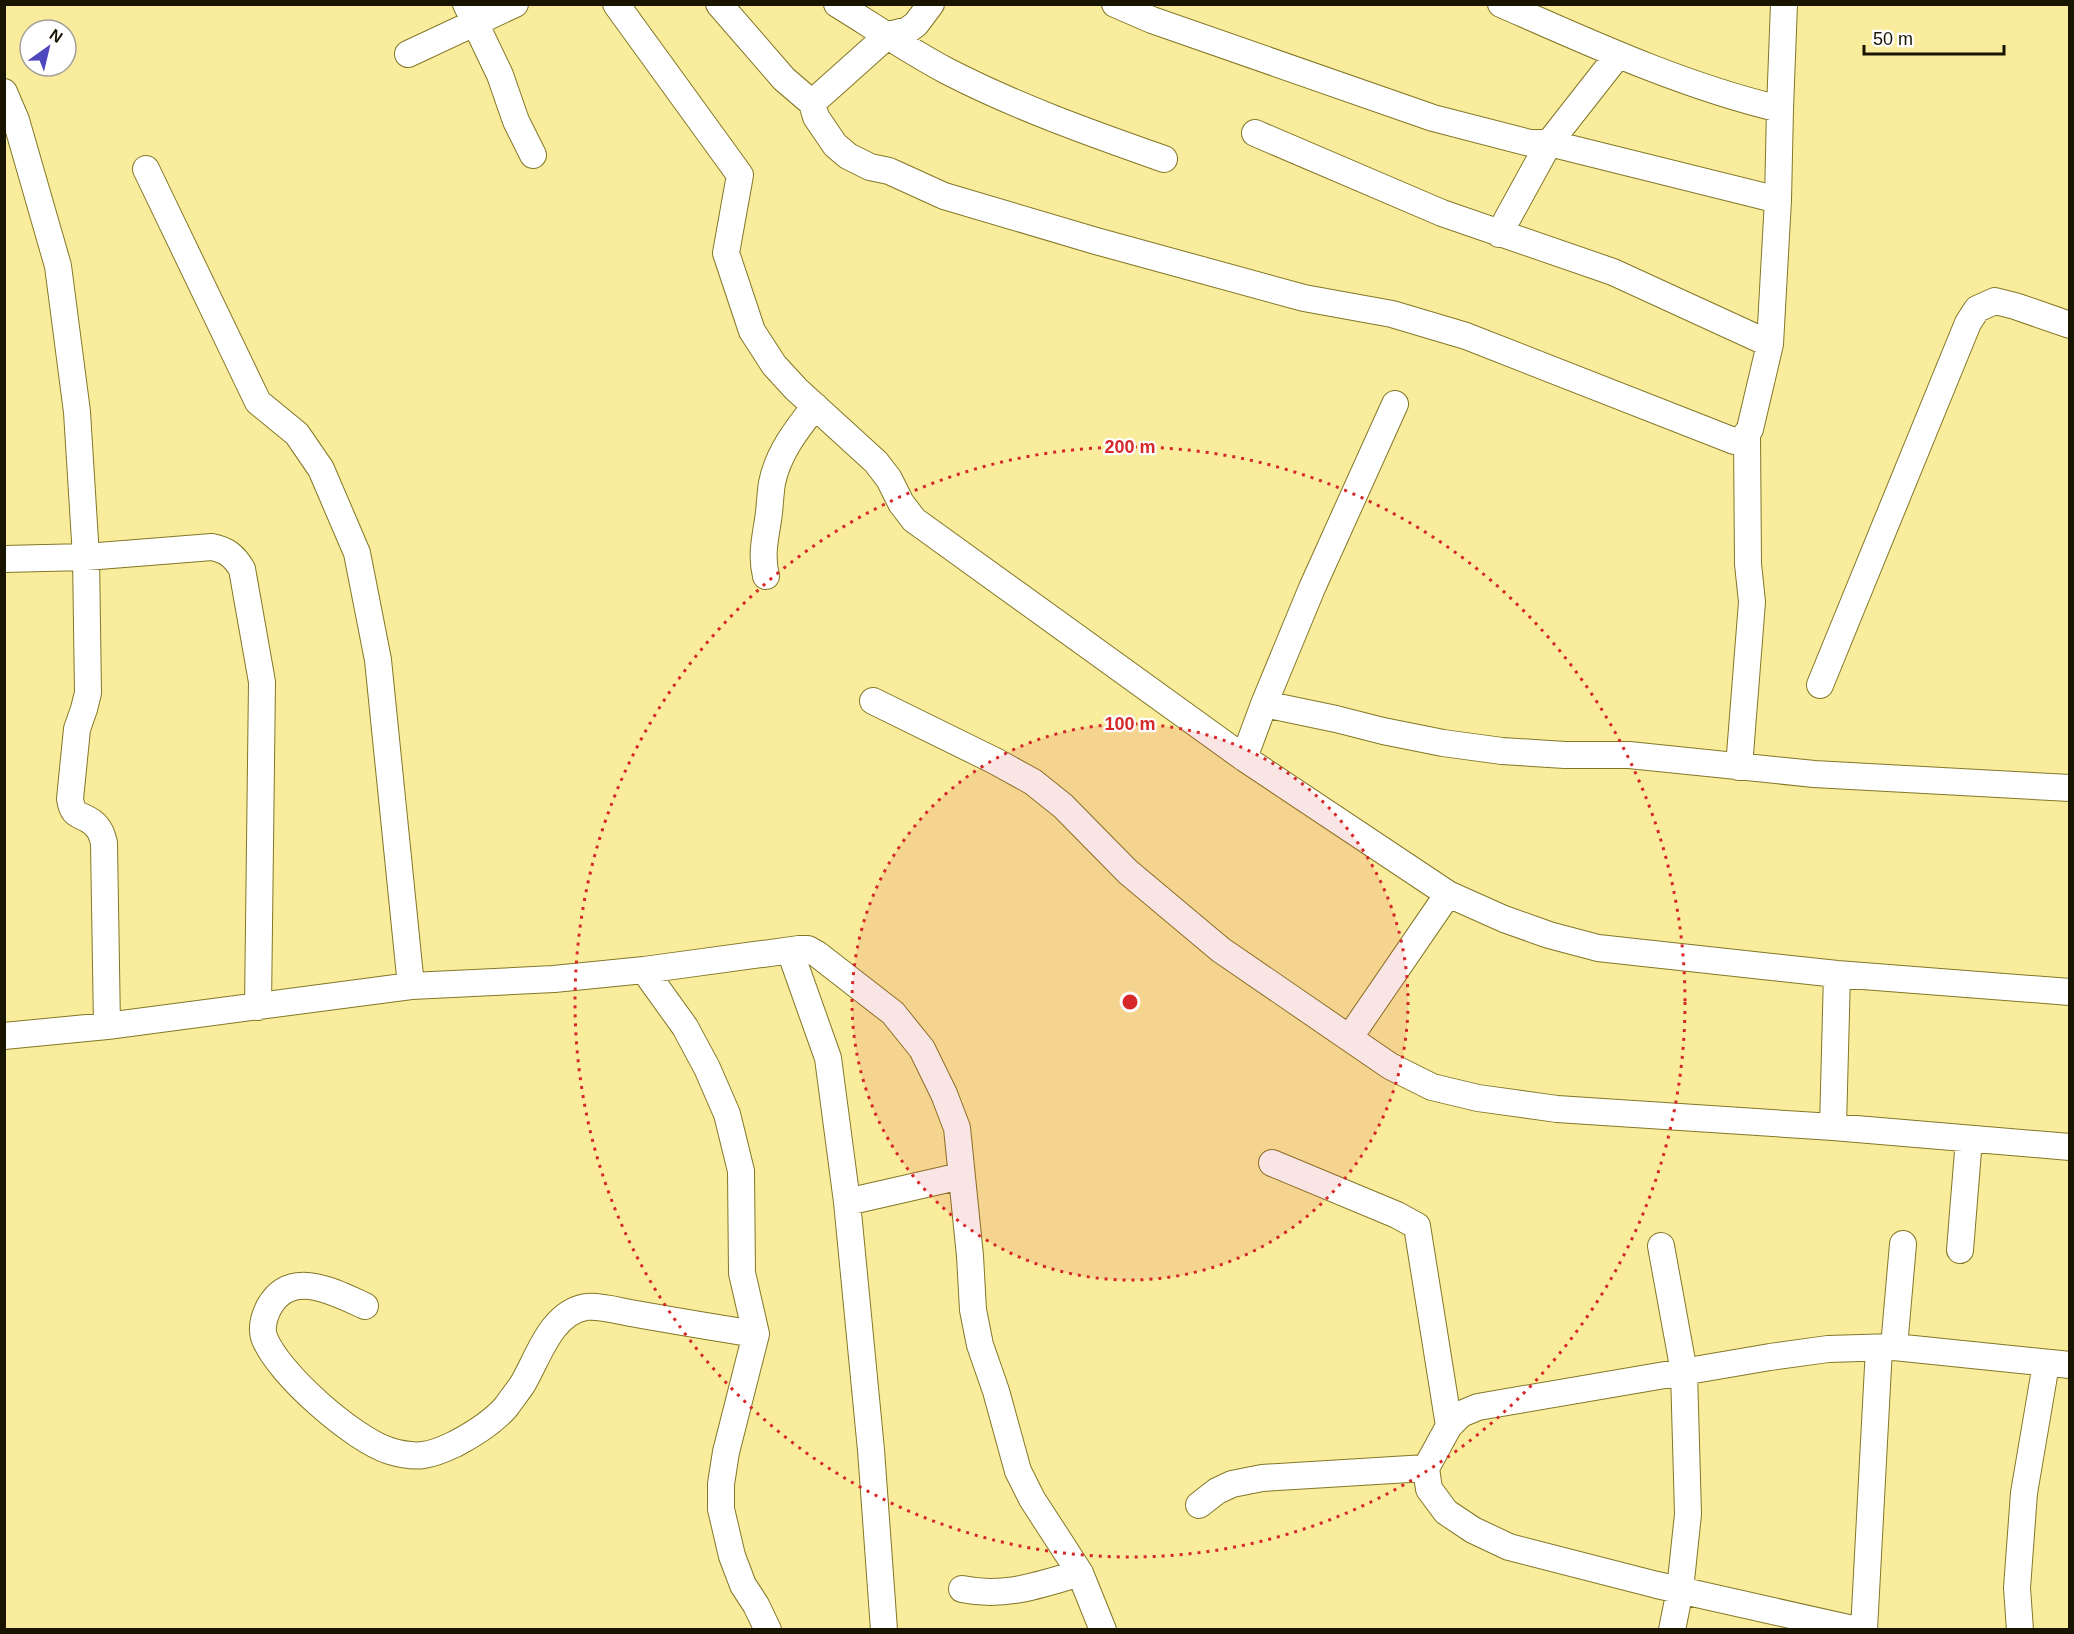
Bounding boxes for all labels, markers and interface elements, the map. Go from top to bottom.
north arrow [18,18,78,78]
scale bar [1864,18,2004,56]
text: N [47,26,66,46]
text: 50 m [1873,29,1913,49]
text: 200 m [1104,437,1156,457]
text: 100 m [1104,714,1156,734]
centre of rings [1120,992,1140,1012]

